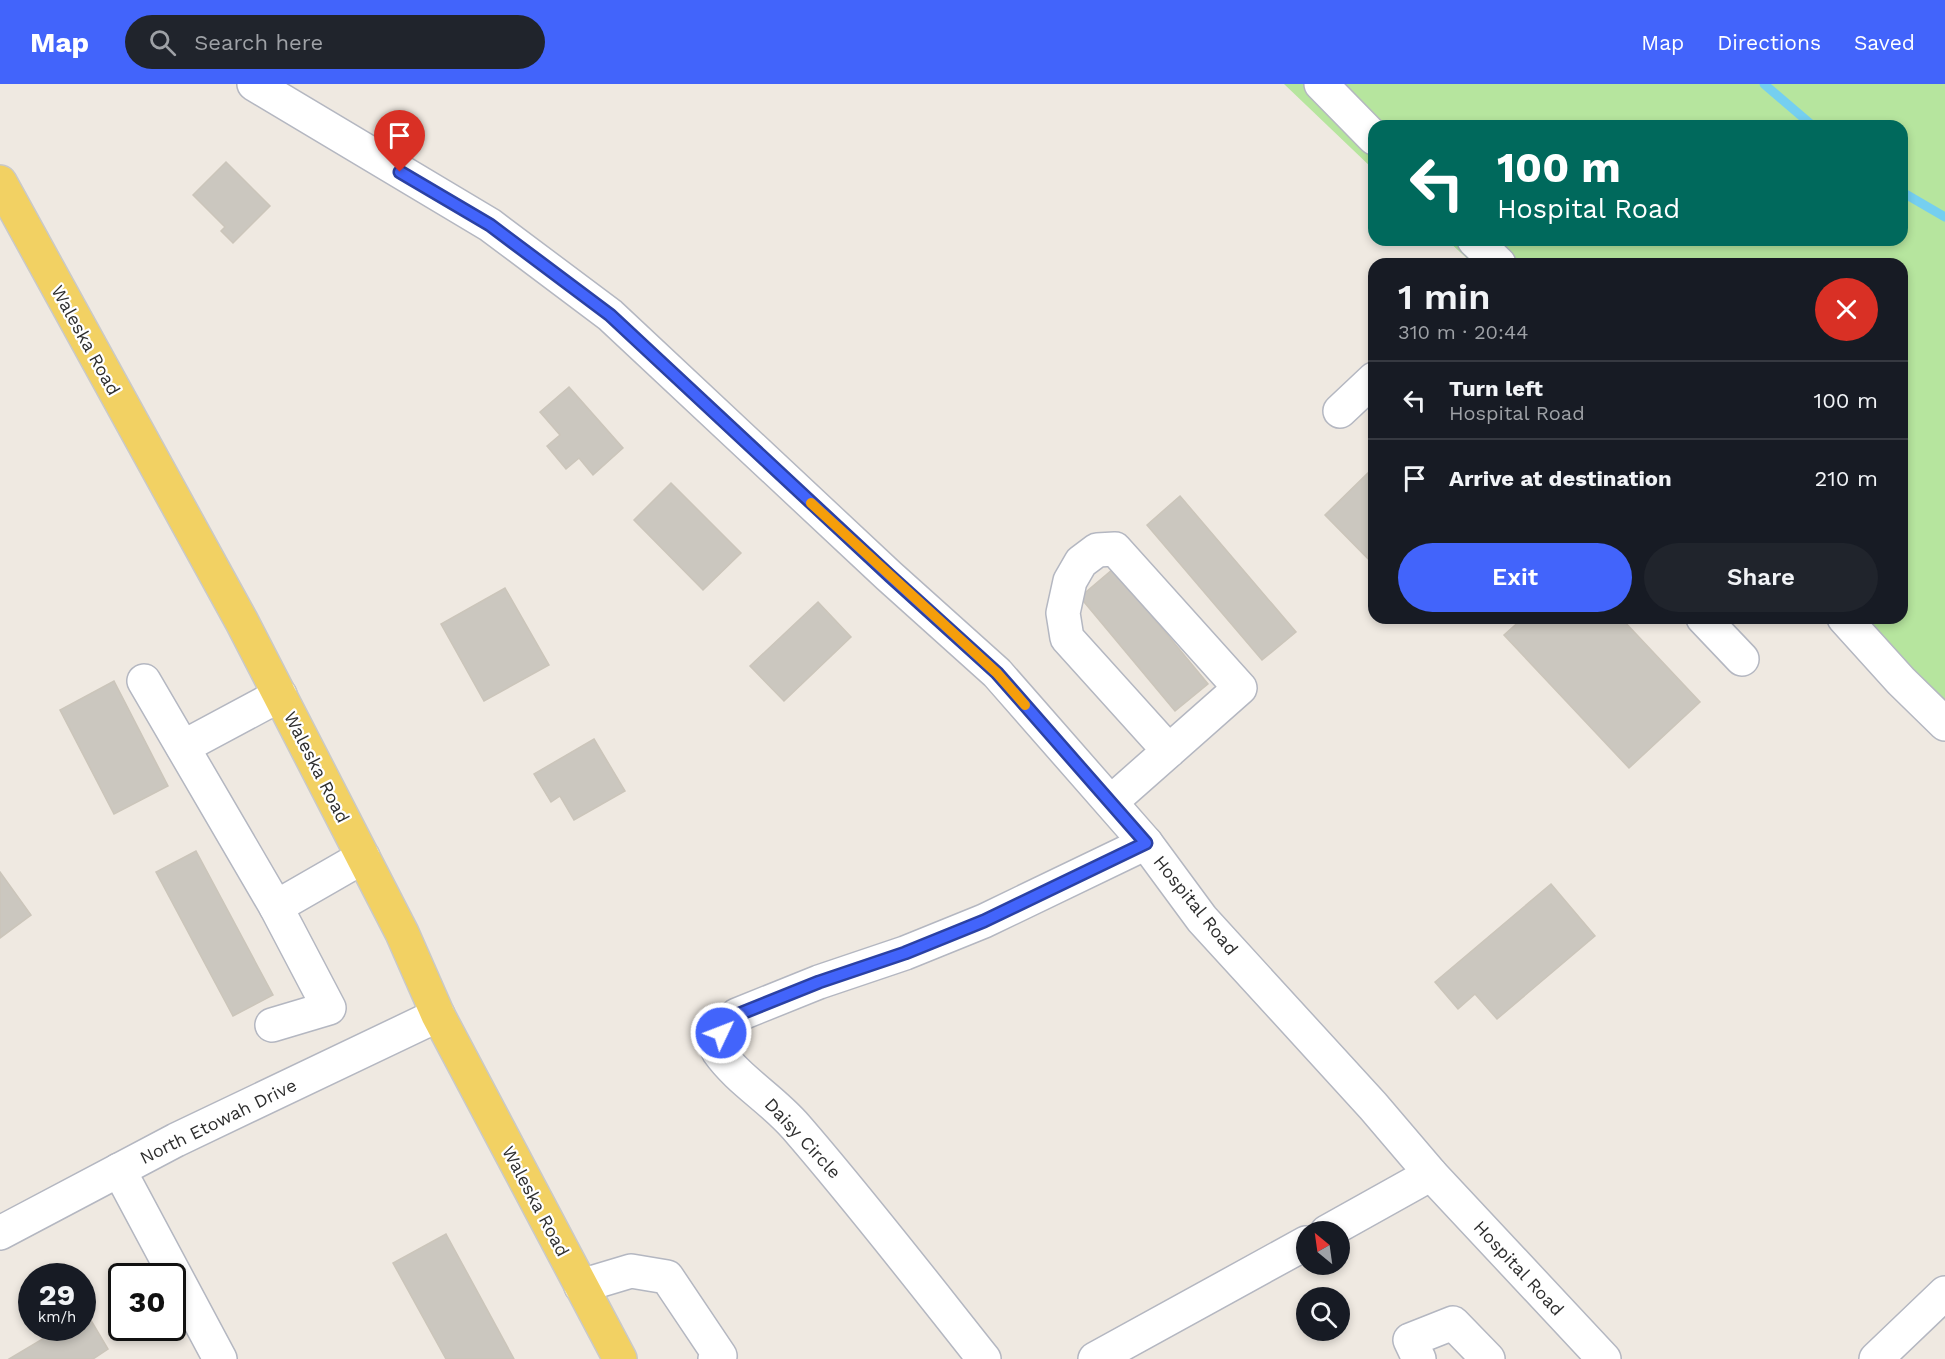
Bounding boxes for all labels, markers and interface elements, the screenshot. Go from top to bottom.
search box [125,15,545,69]
text: Map [30,26,89,59]
icon: search [146,26,179,59]
text: Search here [194,30,323,55]
text: Map [1641,30,1684,55]
text: Directions [1717,30,1821,55]
text: Saved [1854,30,1915,55]
pin [374,110,425,172]
icon: arrive [383,119,416,152]
text: 100 m [1497,143,1621,192]
icon: left [1398,144,1476,222]
text: Hospital Road [1497,193,1680,225]
text: 1 min [1398,276,1490,318]
button: close [1815,278,1878,341]
street label: Waleska Road [47,282,125,398]
text: 310 m · 20:44 [1398,320,1528,344]
text: Turn left [1449,376,1543,401]
icon: left [1398,384,1431,417]
text: 100 m [1814,388,1878,413]
text: Hospital Road [1449,401,1585,425]
icon: arrive [1398,462,1431,495]
text: Arrive at destination [1449,466,1672,491]
text: 210 m [1814,466,1878,491]
button: Exit [1398,543,1632,612]
button: Share [1644,543,1878,612]
street label: Waleska Road [280,708,354,826]
street label: Hospital Road [1149,851,1243,959]
position arrow [689,1001,753,1065]
street label: North Etowah Drive [136,1074,300,1168]
street label: Daisy Circle [761,1094,845,1182]
street label: Waleska Road [498,1142,574,1260]
street label: Hospital Road [1470,1216,1568,1320]
north arrow [1296,1221,1350,1275]
map controls [1296,1221,1350,1341]
speed limit sign: 30 [108,1263,186,1341]
text: 29 [39,1277,75,1312]
button: search [1296,1287,1350,1341]
text: km/h [38,1308,76,1326]

